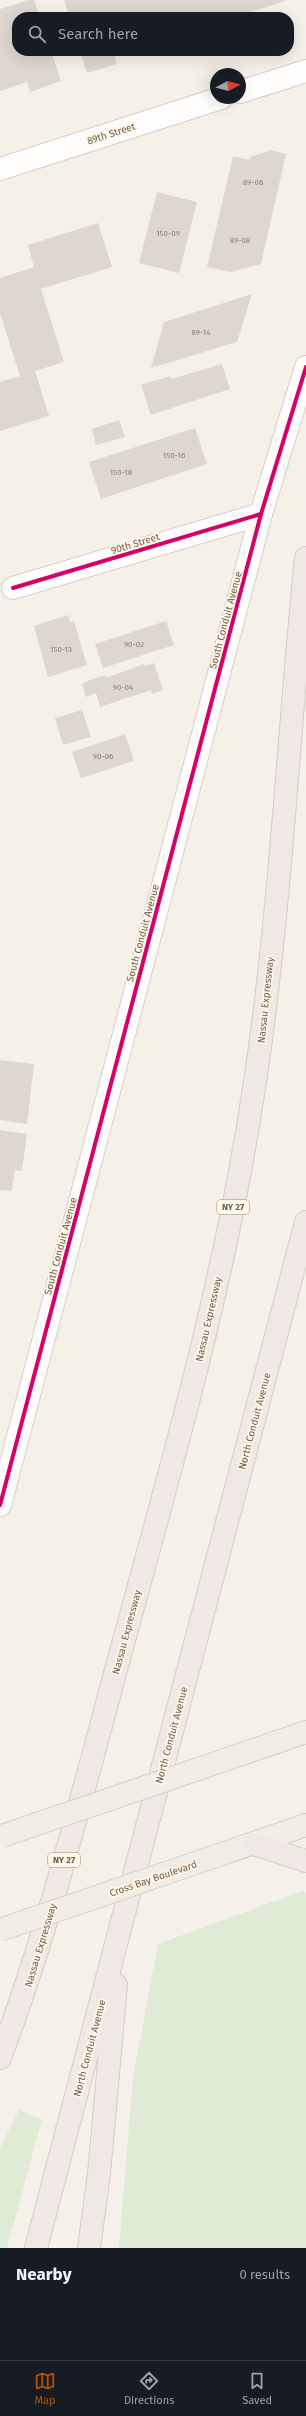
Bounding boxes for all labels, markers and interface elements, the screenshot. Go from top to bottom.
search box [12,12,294,56]
icon: search [26,23,48,45]
text: Search here [58,25,138,43]
north arrow [210,68,246,104]
street label: 89th Street [86,120,137,147]
house number: 89-06 [243,178,263,187]
house number: 150-09 [156,229,180,238]
house number: 89-08 [230,236,251,245]
house number: 89-14 [192,328,211,337]
house number: 150-16 [163,451,185,460]
house number: 150-18 [110,468,133,477]
street label: 90th Street [110,531,161,557]
street label: South Conduit Avenue [207,570,245,670]
house number: 90-02 [124,640,144,649]
house number: 150-13 [50,645,72,654]
house number: 90-04 [113,683,134,692]
house number: 90-06 [93,752,113,761]
street label: South Conduit Avenue [124,883,162,983]
street label: Nassau Expressway [255,956,277,1044]
street label: South Conduit Avenue [42,1196,80,1296]
road number: NY 27 [217,1200,249,1214]
street label: Nassau Expressway [193,1276,225,1363]
street label: North Conduit Avenue [236,1371,274,1471]
street label: Nassau Expressway [110,1589,144,1676]
street label: North Conduit Avenue [153,1685,191,1785]
road number: NY 27 [48,1853,80,1867]
street label: Cross Bay Boulevard [108,1858,199,1900]
street label: Nassau Expressway [23,1902,59,1989]
street label: North Conduit Avenue [71,1998,109,2098]
text: Nearby [16,2264,71,2285]
text: 0 results [239,2267,290,2282]
tab: Map [34,2370,56,2407]
tab: Directions [124,2370,174,2407]
tab: Saved [242,2370,272,2407]

